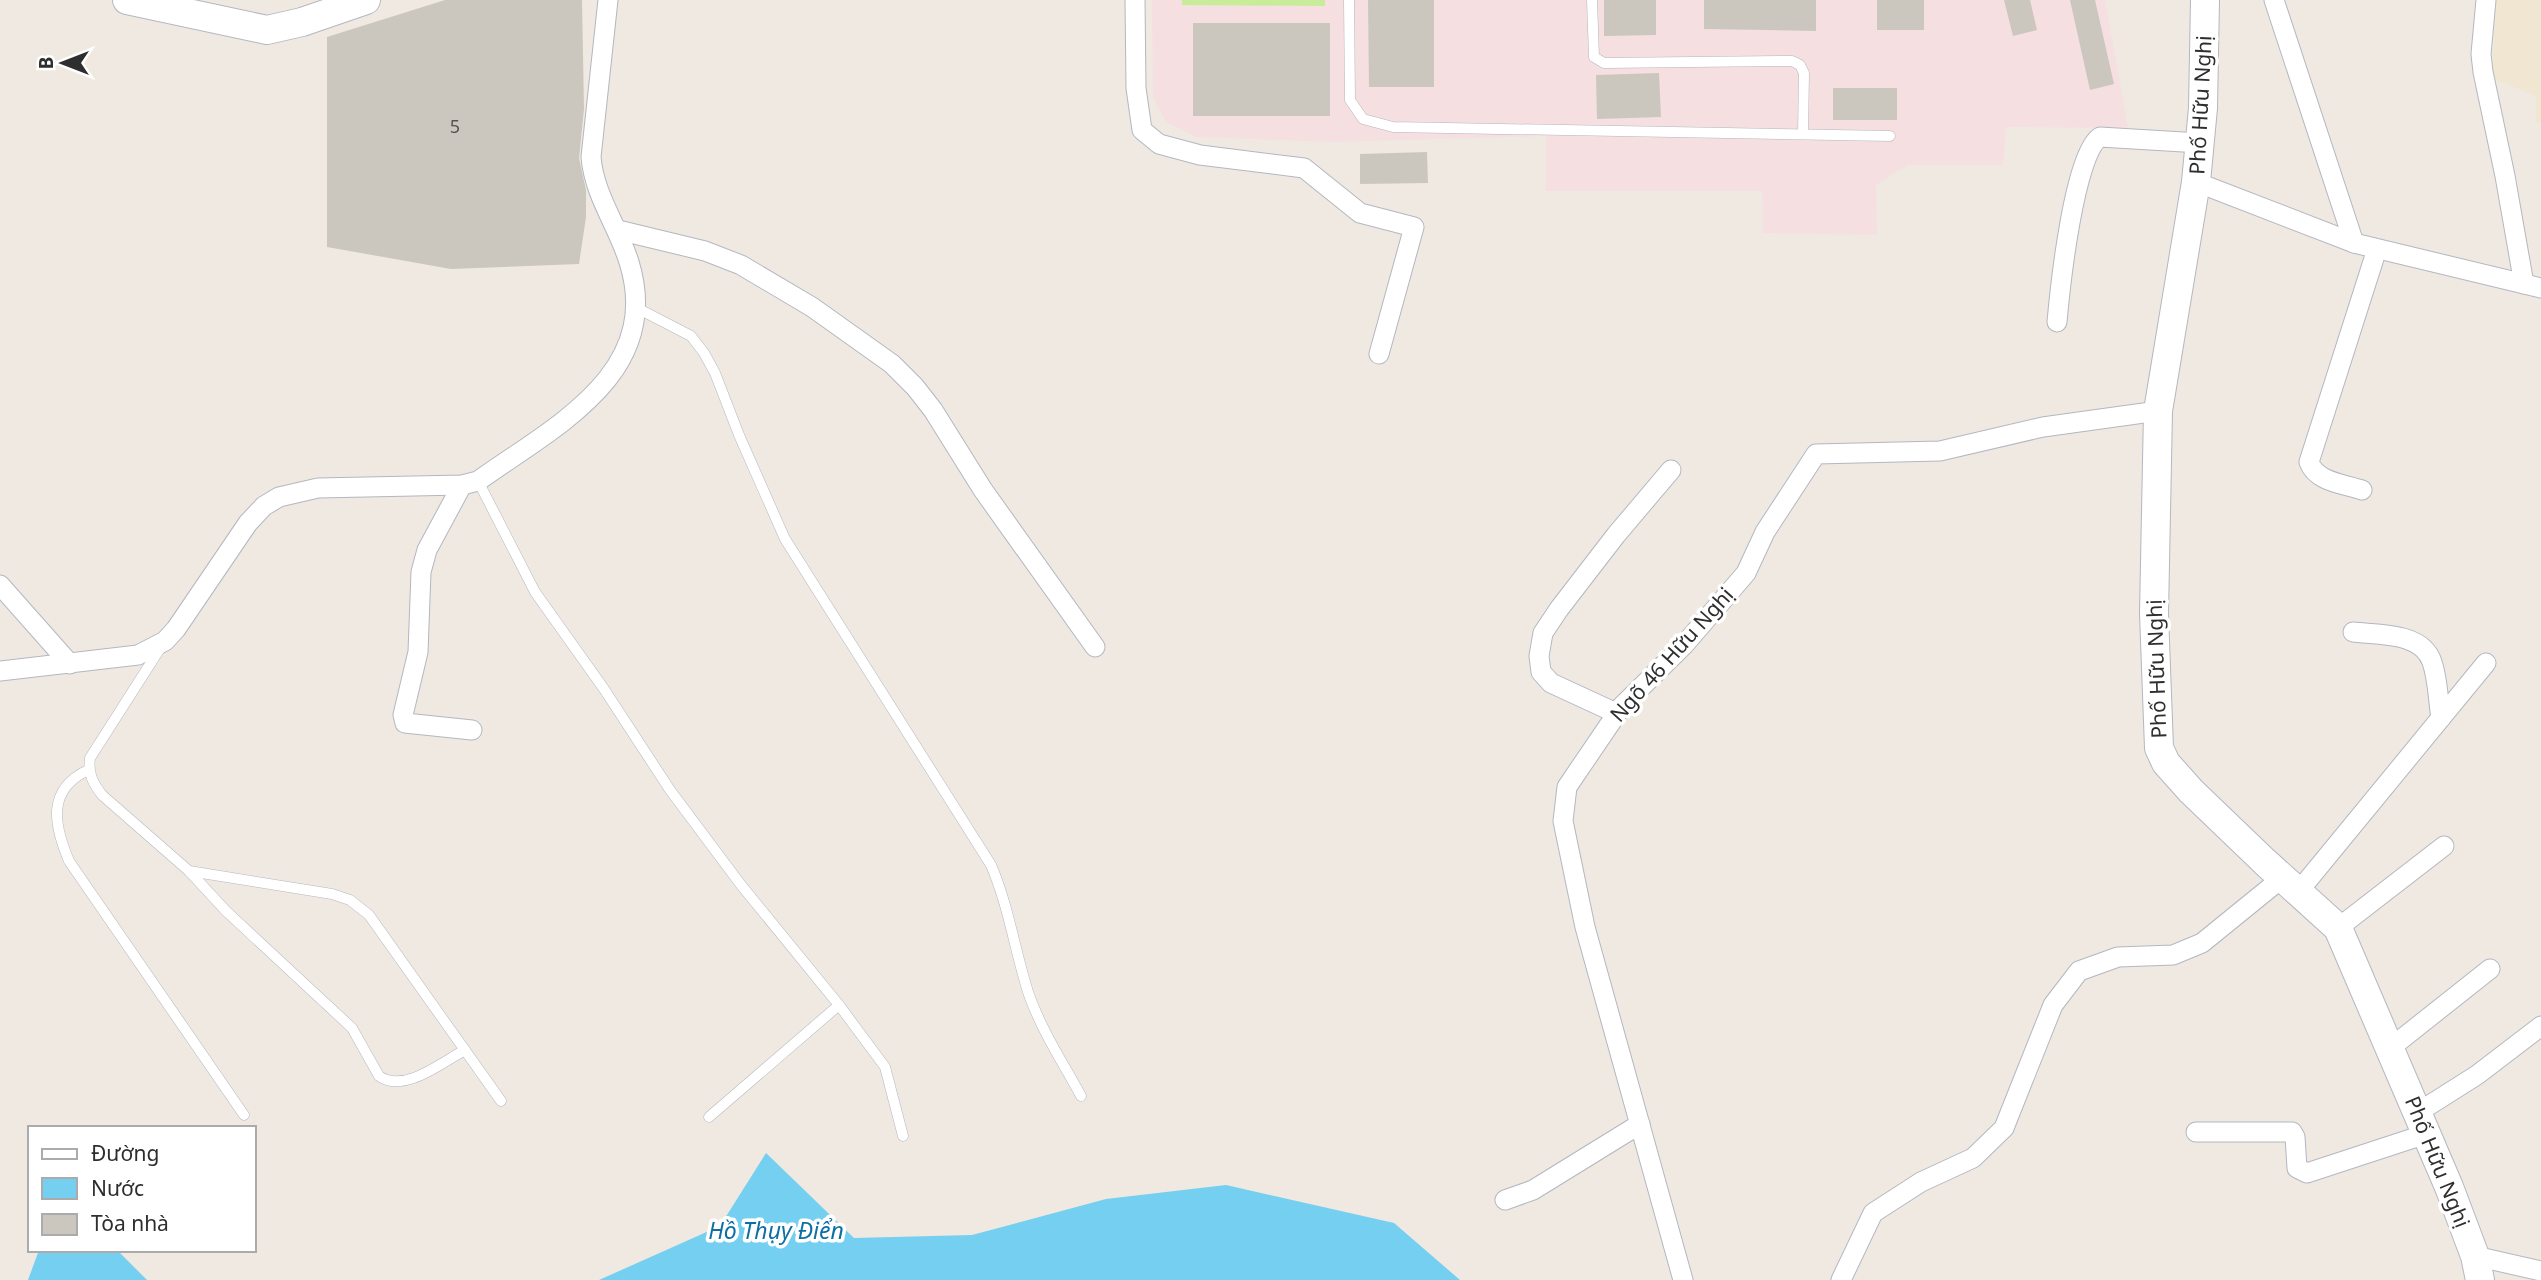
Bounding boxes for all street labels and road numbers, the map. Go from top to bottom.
street label: Phố Hữu Nghị [2182,35,2218,175]
street label: Ngõ 46 Hữu Nghị [1603,581,1739,728]
street label: Phố Hữu Nghị [2140,599,2172,739]
street label: Phố Hữu Nghị [2399,1092,2477,1231]

